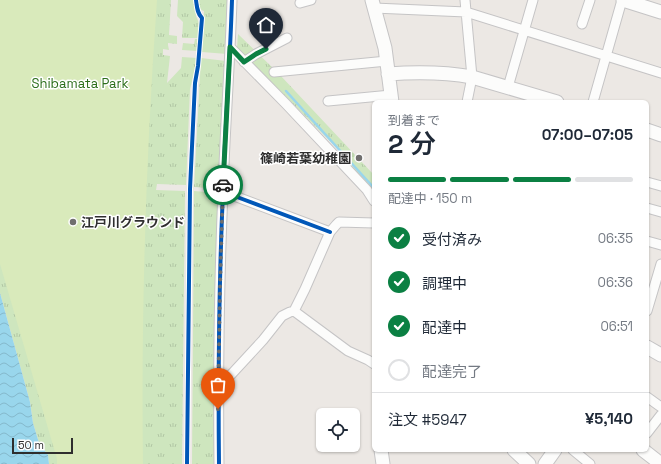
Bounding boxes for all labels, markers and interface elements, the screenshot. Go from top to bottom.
pin [249,8,283,49]
icon: home [255,14,277,36]
park label: Shibamata Park [31,75,129,92]
text: 到着まで [388,112,440,129]
text: 07:00–07:05 [542,125,633,144]
text: 2 分 [388,127,436,161]
place label: 篠崎若葉幼稚園 [260,150,351,167]
marker: 篠崎若葉幼稚園 [354,153,364,163]
courier [203,165,243,205]
icon: car [212,174,234,196]
text: 配達中 · 150 m [388,190,472,207]
place label: 江戸川グラウンド [81,214,185,231]
marker: 江戸川グラウンド [68,217,78,227]
icon: check [388,227,410,249]
text: 受付済み [422,230,482,249]
text: 06:35 [598,230,633,247]
icon: check [388,271,410,293]
text: 調理中 [422,274,467,293]
text: 06:36 [598,274,633,291]
icon: check [388,315,410,337]
text: 配達中 [422,318,467,337]
text: 06:51 [600,318,633,335]
text: 配達完了 [422,362,482,381]
pin [201,368,235,409]
icon: bag [207,374,229,396]
map controls [316,408,360,452]
button: locate [316,408,360,452]
text: ¥5,140 [585,409,633,428]
text: 注文 #5947 [388,410,467,429]
scale bar [12,436,73,455]
text: 50 m [18,438,44,452]

